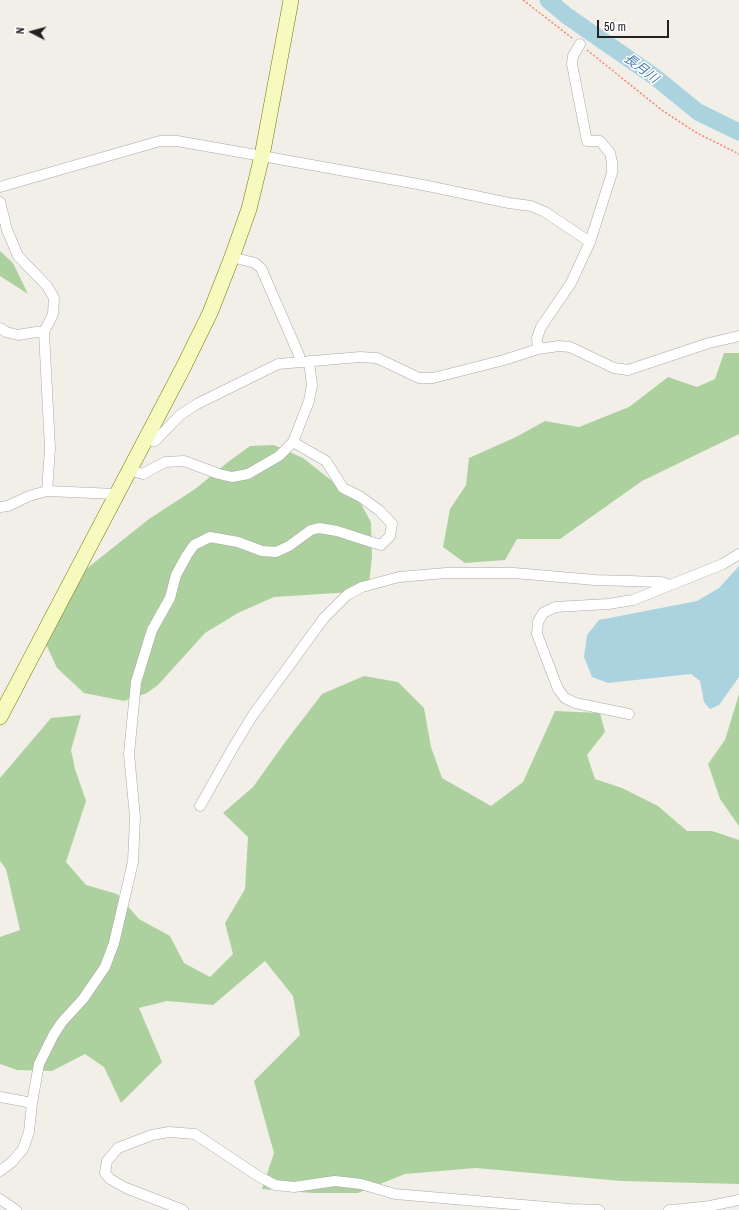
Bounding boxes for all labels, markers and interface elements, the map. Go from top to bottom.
north arrow [12,12,52,52]
scale bar [599,12,671,38]
text: 50 m [604,19,626,35]
text: N [13,27,27,35]
water label: 長月川 [621,51,661,87]

